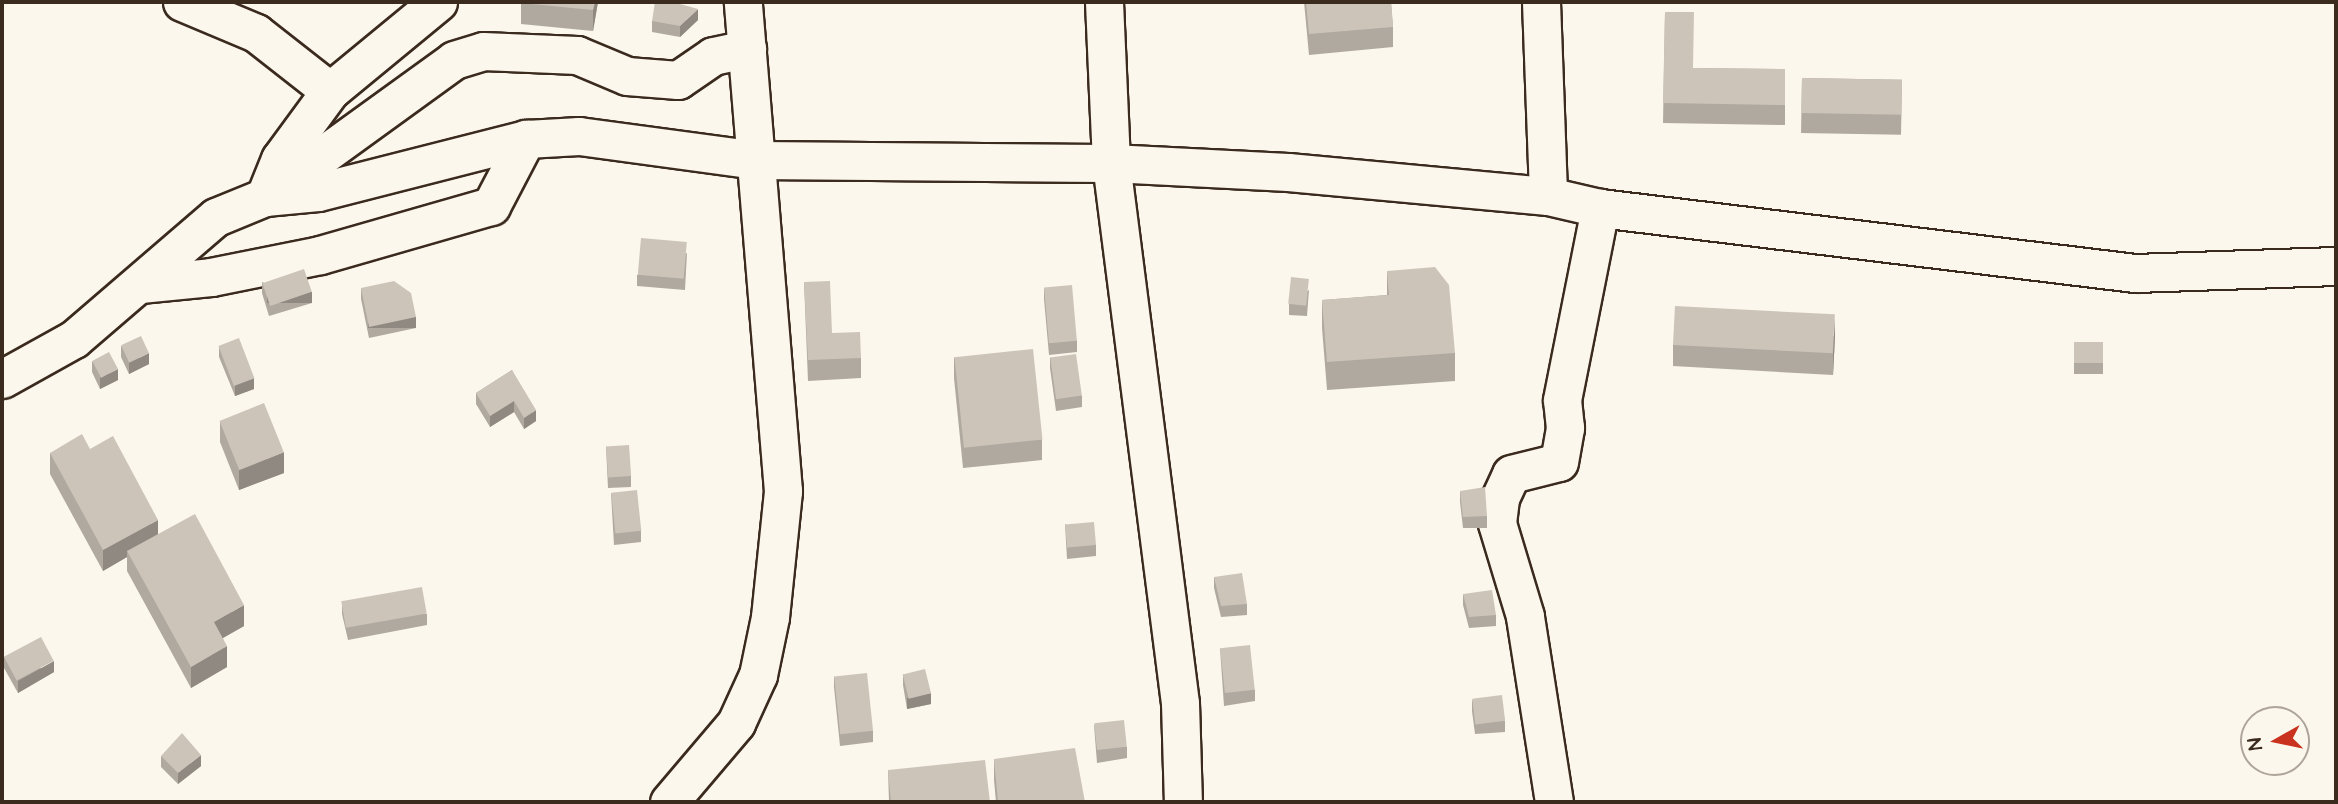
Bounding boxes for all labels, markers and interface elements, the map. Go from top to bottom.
north arrow [2240,706,2310,776]
text: N [2241,736,2270,752]

